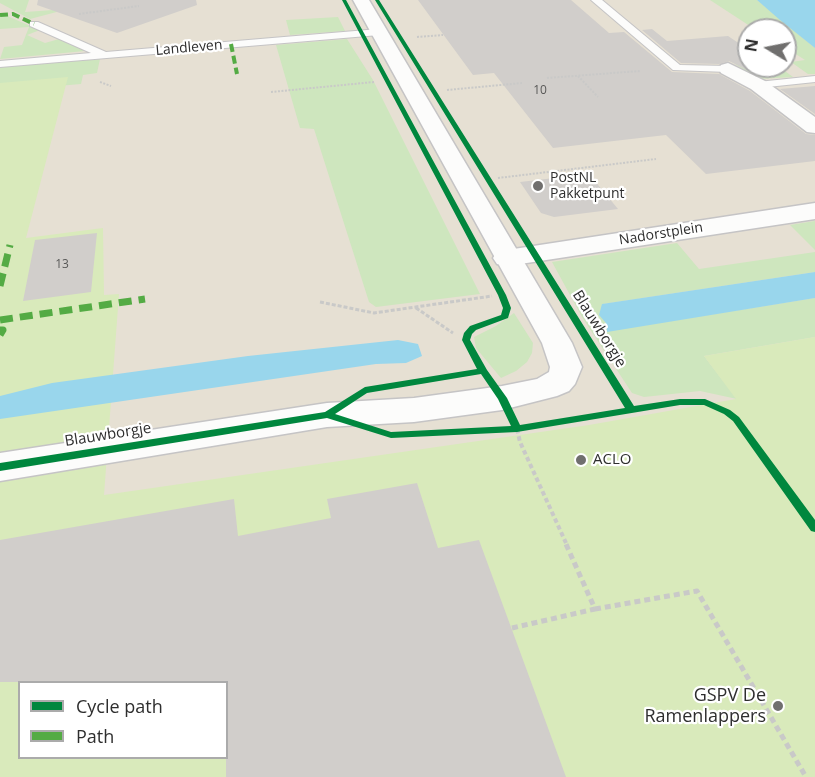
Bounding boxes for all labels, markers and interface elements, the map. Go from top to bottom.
north arrow [737,18,797,78]
street label: Landleven [155,37,223,59]
text: N [739,37,763,54]
house number: 10 [533,84,547,98]
place label: PostNL Pakketpunt [550,170,624,202]
marker: PostNL Pakketpunt [531,179,545,193]
street label: Nadorstplein [618,219,704,249]
house number: 13 [55,258,69,272]
street label: Blauwborgje [568,287,630,371]
street label: Blauwborgje [63,419,153,451]
place label: ACLO [593,451,631,469]
marker: ACLO [574,453,588,467]
legend [18,681,228,759]
place label: GSPV De Ramenlappers [644,685,766,728]
text: Cycle path [76,694,163,718]
marker: GSPV De Ramenlappers [771,699,785,713]
text: Path [76,724,114,748]

